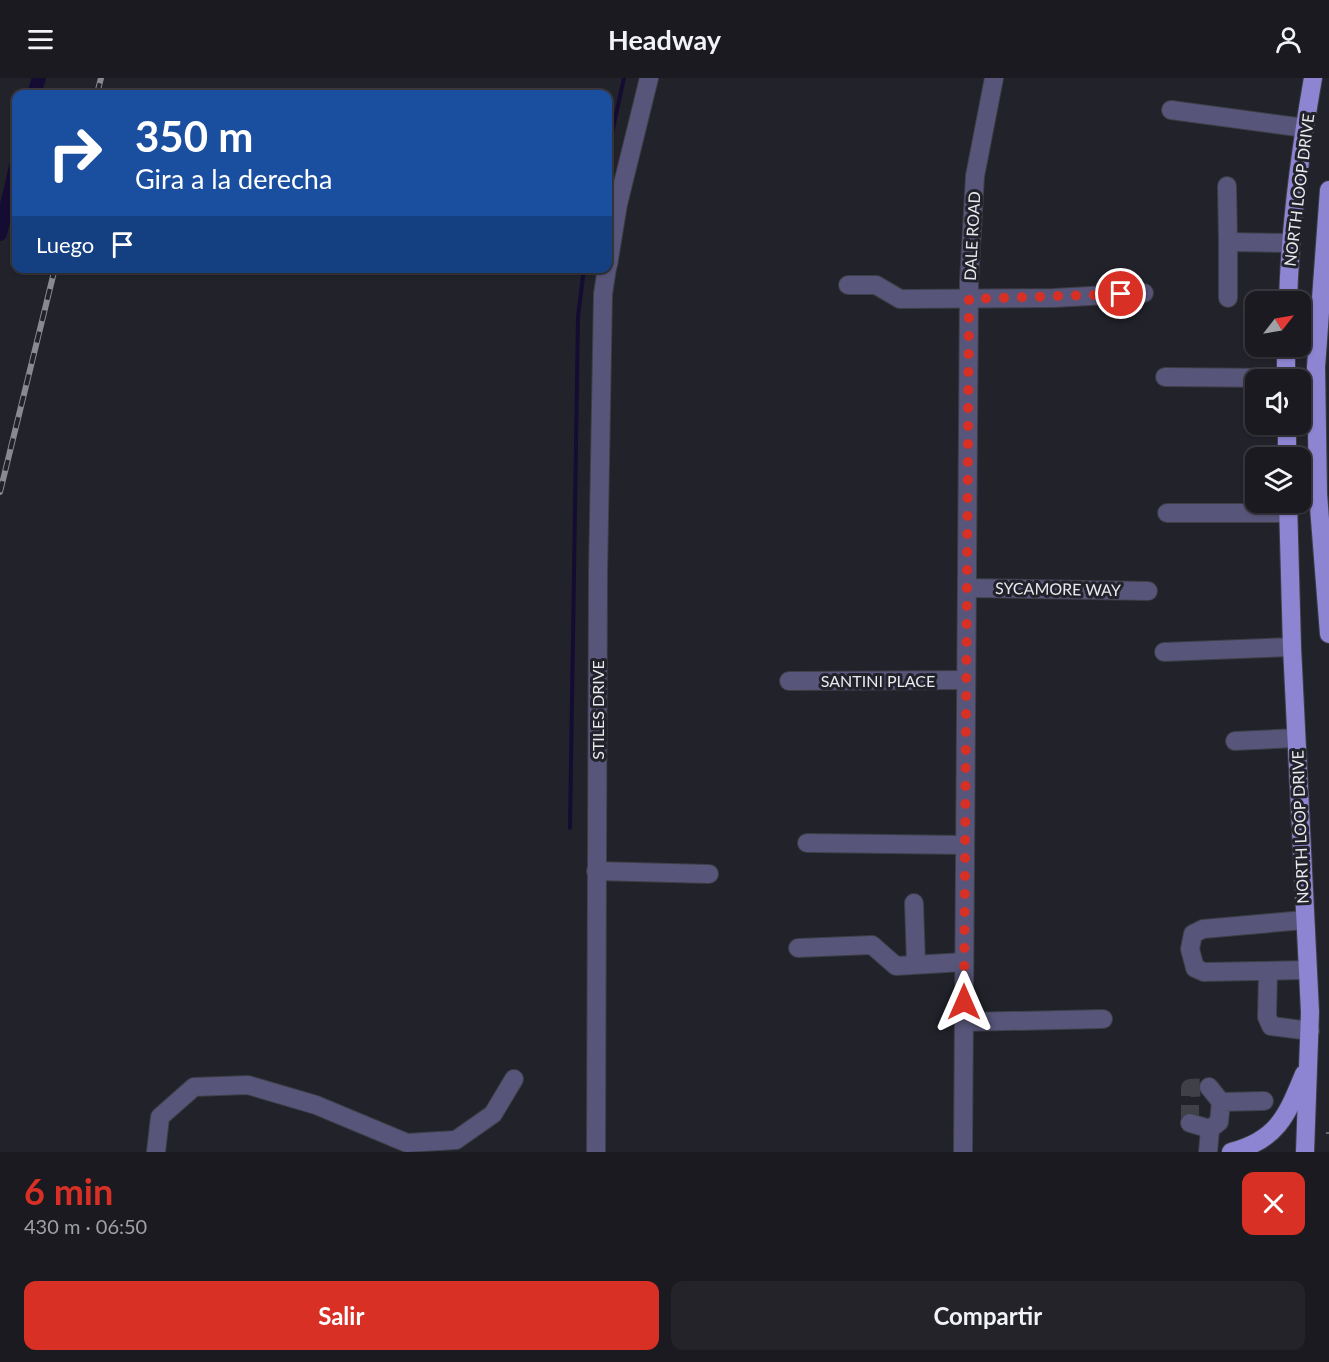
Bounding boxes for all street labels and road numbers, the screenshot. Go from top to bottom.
street label: NORTH LOOP DRIVE [1280,112,1317,267]
street label: DALE ROAD [960,191,983,281]
street label: SYCAMORE WAY [995,578,1121,599]
street label: STILES DRIVE [588,660,607,760]
street label: SANTINI PLACE [821,671,935,690]
street label: NORTH LOOP DRIVE [1287,750,1312,904]

